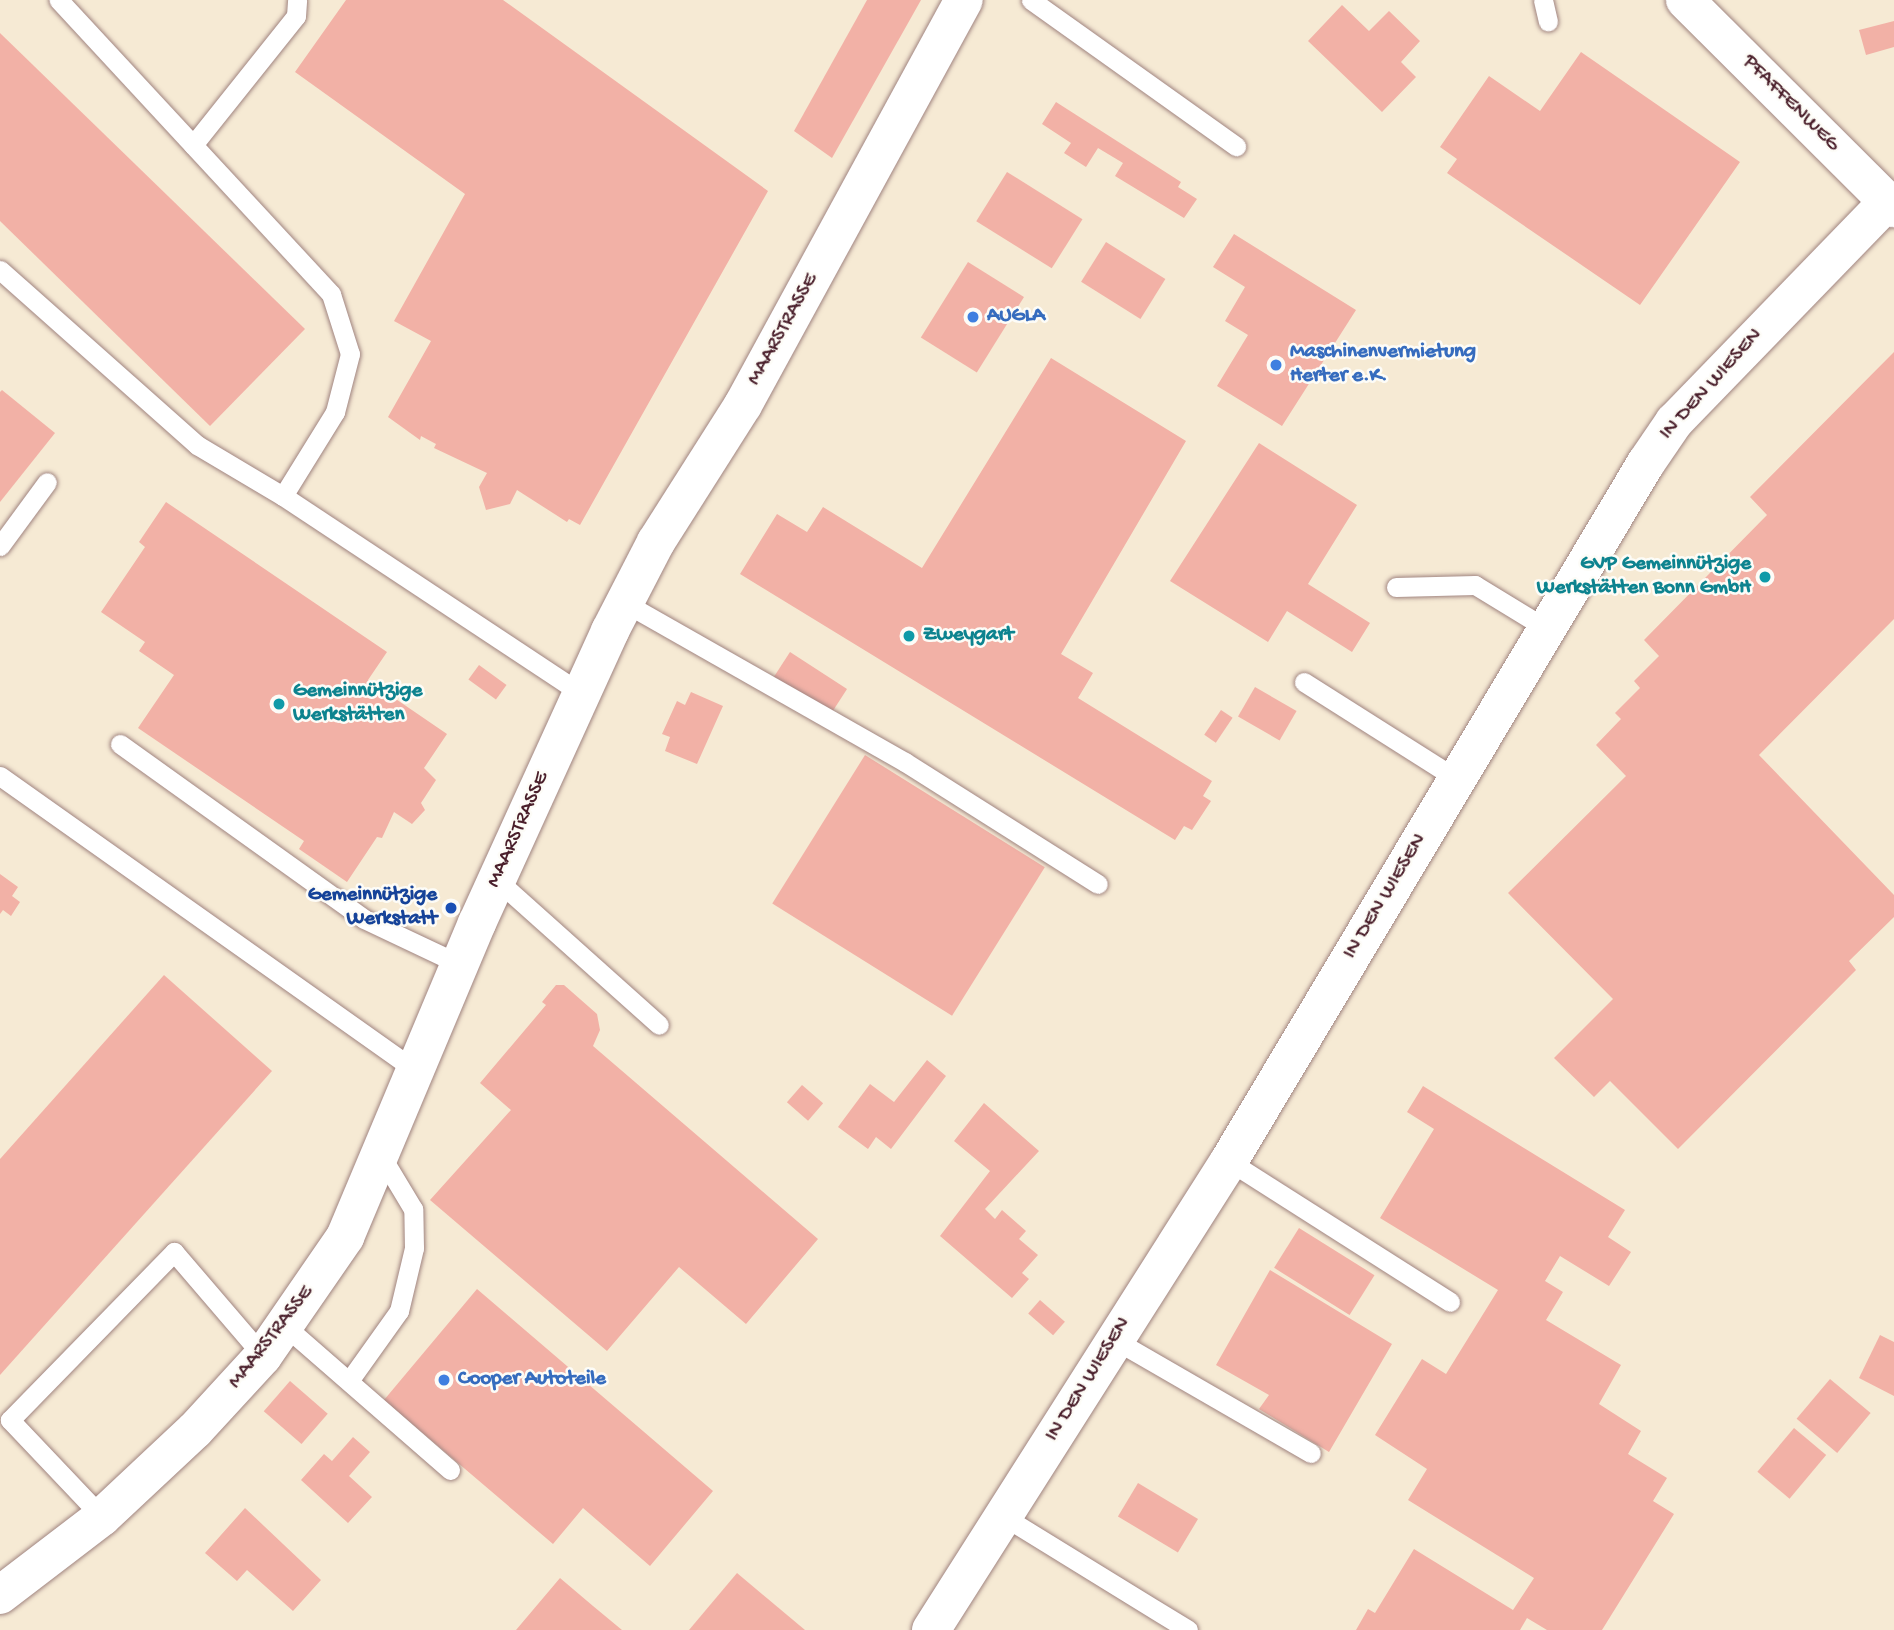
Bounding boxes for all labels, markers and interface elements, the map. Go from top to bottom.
street label: PFAFFENWEG [1736,50,1844,158]
street label: MAARSTRASSE [743,270,825,390]
place label: AUGLA [987,304,1045,330]
marker: AUGLA [965,309,981,325]
street label: IN DEN WIESEN [1655,324,1769,446]
place label: Maschinenvermietung Herter e.K. [1290,340,1476,390]
marker: Maschinenvermietung Herter e.K. [1268,357,1284,373]
place label: GVP Gemeinnützige Werkstätten Bonn GmbH [1537,552,1751,602]
marker: GVP Gemeinnützige Werkstätten Bonn GmbH [1757,569,1773,585]
place label: Zweygart [923,623,1014,649]
marker: Zweygart [901,628,917,644]
place label: Gemeinnützige Werkstätten [293,679,422,729]
marker: Gemeinnützige Werkstätten [271,696,287,712]
street label: MAARSTRASSE [482,768,556,892]
street label: IN DEN WIESEN [1339,830,1433,964]
place label: Gemeinnützige Werkstatt [308,883,437,933]
marker: Gemeinnützige Werkstatt [443,900,459,916]
street label: MAARSTRASSE [224,1281,320,1395]
street label: IN DEN WIESEN [1041,1313,1137,1447]
place label: Cooper Autoteile [458,1367,606,1393]
marker: Cooper Autoteile [436,1372,452,1388]

